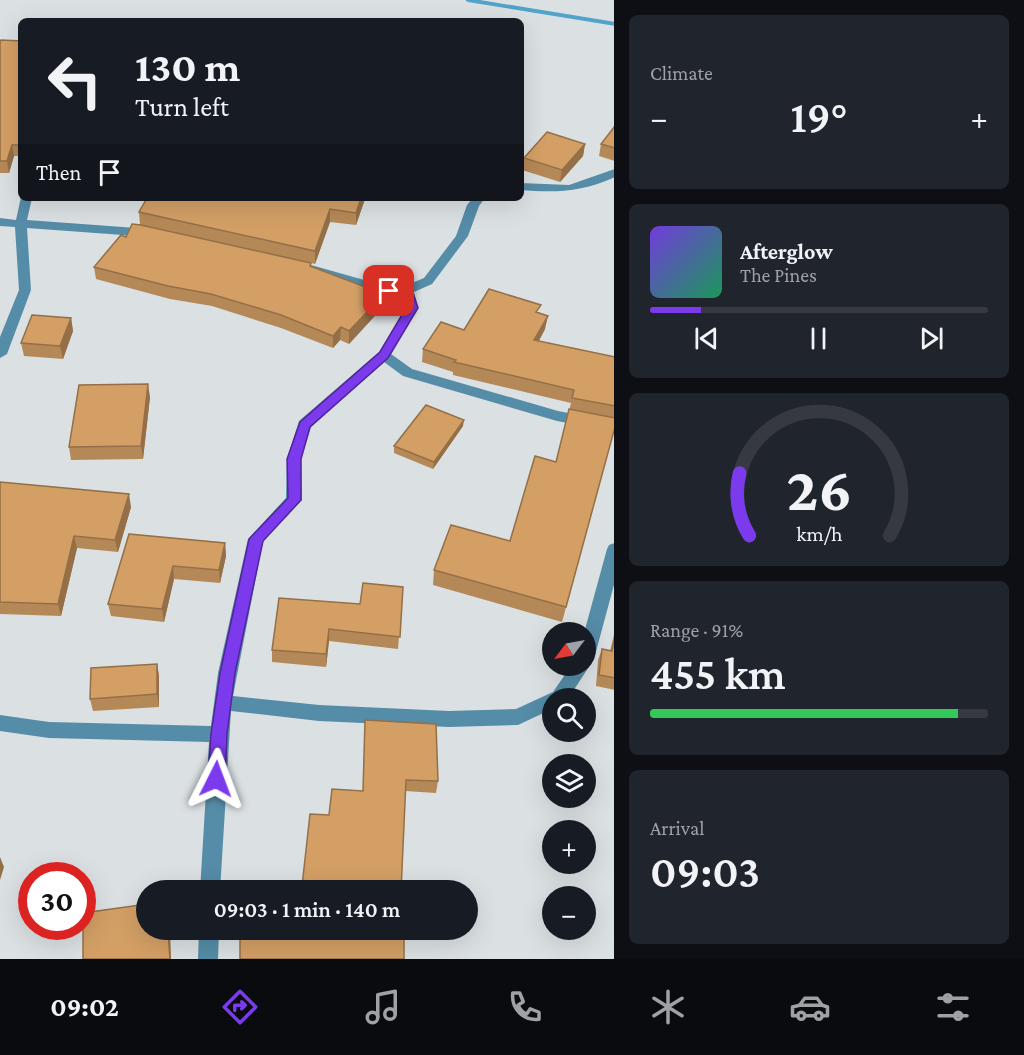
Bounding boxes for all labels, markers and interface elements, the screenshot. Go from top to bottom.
icon: left [36,42,114,120]
text: 130 m [135,43,240,90]
text: Climate [650,62,713,84]
text: Turn left [135,92,229,122]
text: 19° [791,92,847,142]
text: − [650,99,667,136]
text: + [971,99,988,136]
icon: arrive [93,156,126,189]
text: Then [36,160,81,185]
text: Afterglow [740,239,833,264]
text: The Pines [740,264,817,286]
pin [363,265,414,316]
icon: arrive [372,274,405,307]
icon: previous [690,322,723,355]
icon: pause [802,322,835,355]
icon: next [915,322,948,355]
text: 26 [786,455,852,524]
text: km/h [796,523,843,547]
text: Range · 91% [650,619,743,641]
north arrow [542,622,596,676]
map controls [542,622,596,940]
text: 455 km [650,649,786,699]
button: search [542,688,596,742]
position arrow [184,747,248,811]
button: layers [542,754,596,808]
text: Arrival [650,817,704,839]
button: + [542,820,596,874]
text: 09:03 [650,847,760,897]
speed limit sign: 30 [18,862,96,940]
button: − [542,886,596,940]
text: 09:03 · 1 min · 140 m [214,897,400,922]
icon: directions [219,986,261,1028]
icon: music [362,986,404,1028]
icon: phone [504,986,546,1028]
icon: climate [647,986,689,1028]
icon: car [789,986,831,1028]
icon: filters [932,986,974,1028]
text: 09:02 [50,992,119,1022]

